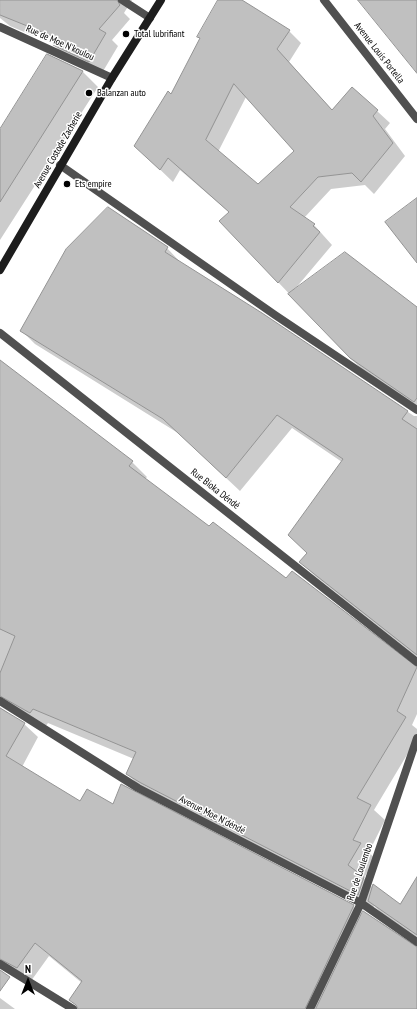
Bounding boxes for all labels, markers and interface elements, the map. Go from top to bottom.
street label: Avenue Louis Portella [351,20,407,86]
street label: Rue de Moe N'koulou [24,23,96,63]
place label: Total lubrifiant [134,28,184,40]
marker: Total lubrifiant [121,29,131,39]
place label: Balanzan auto [97,87,146,99]
marker: Balanzan auto [84,88,94,98]
street label: Avenue Costode Zacherie [31,110,85,190]
place label: Ets empire [75,178,112,190]
marker: Ets empire [62,179,72,189]
street label: Rue Bioka Déndé [188,466,242,512]
street label: Avenue Moe N'déndé [177,793,247,837]
street label: Rue de Loulembo [345,842,375,902]
north arrow [8,961,48,1001]
text: N [25,962,31,976]

